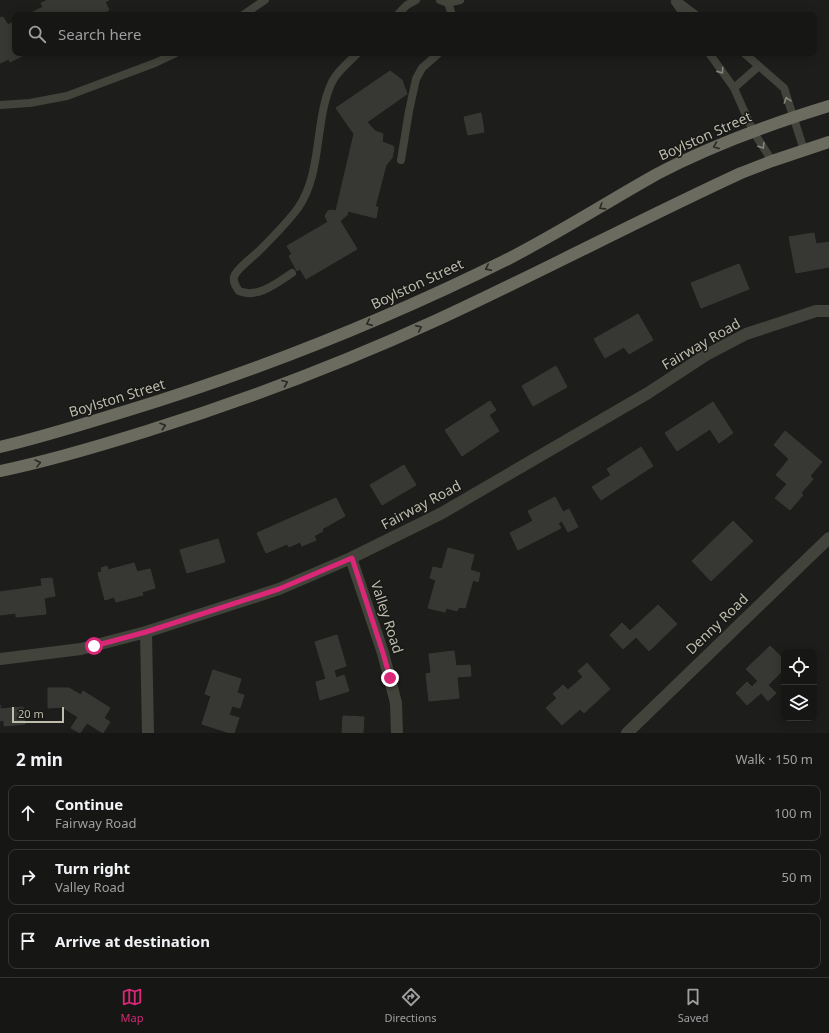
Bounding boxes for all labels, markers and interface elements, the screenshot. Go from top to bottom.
search box [12,12,817,56]
icon: search [26,23,48,45]
text: Search here [58,24,141,44]
one-way arrow [716,67,724,74]
one-way arrow [783,97,792,104]
street label: Boylston Street [655,107,754,164]
one-way arrow [713,141,720,149]
one-way arrow [757,142,765,149]
one-way arrow [599,202,606,209]
street label: Boylston Street [368,254,466,313]
one-way arrow [484,263,492,271]
street label: Fairway Road [658,313,744,374]
one-way arrow [366,318,373,326]
one-way arrow [414,325,422,333]
street label: Boylston Street [66,374,167,421]
one-way arrow [282,380,289,388]
one-way arrow [159,422,166,431]
one-way arrow [35,459,41,467]
street label: Fairway Road [378,476,464,534]
street label: Valley Road [367,578,408,656]
street label: Denny Road [681,589,752,658]
route start [85,637,103,655]
map controls [781,649,817,721]
button: locate [781,649,817,685]
route end [381,669,399,687]
button: layers [781,685,817,721]
scale bar [12,705,64,724]
text: 20 m [18,706,44,721]
text: 2 min [16,748,63,771]
text: Walk · 150 m [735,750,813,768]
text: Continue [55,794,123,814]
icon: ahead [17,802,39,824]
text: 100 m [774,804,812,822]
text: Fairway Road [55,814,137,832]
text: Turn right [55,858,130,878]
icon: right [17,866,39,888]
text: 50 m [782,868,812,886]
text: Valley Road [55,878,125,896]
icon: arrive [17,930,39,952]
text: Arrive at destination [55,931,210,951]
tab: Map [121,986,143,1025]
tab: Directions [384,986,437,1025]
tab: Saved [678,986,708,1025]

